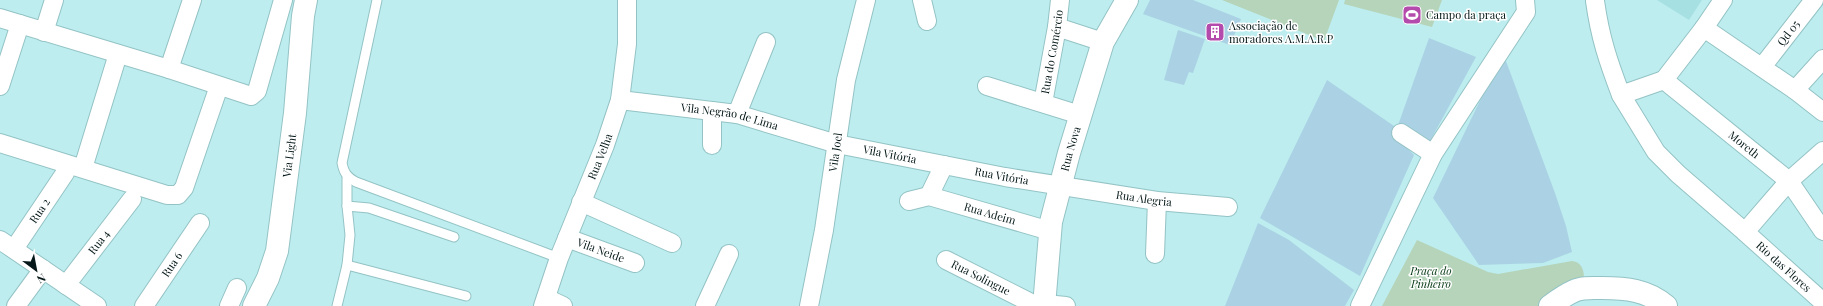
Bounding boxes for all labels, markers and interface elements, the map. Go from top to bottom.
sports icon: Campo da praça [1401,4,1423,26]
place label: Campo da praça [1426,7,1507,22]
street label: Rua do Comércio [1037,9,1066,95]
street label: Qd 05 [1773,17,1803,49]
place label: Associação de moradores A.M.A.R.P [1228,18,1334,46]
building icon: Associação de moradores A.M.A.R.P [1204,21,1226,43]
street label: Vila Negrão de Lima [679,99,781,133]
street label: Rua Nova [1057,124,1084,173]
street label: Moreth [1726,127,1764,162]
street label: Rua Velha [584,131,615,182]
street label: Vila Joel [824,132,845,174]
street label: Via Light [279,133,299,179]
street label: Vila Vitória [861,141,918,167]
street label: Rua Vitória [973,163,1030,188]
street label: Rua Alegria [1115,187,1173,209]
street label: Rua 2 [25,195,53,226]
street label: Rua Adeim [962,199,1018,228]
street label: Rua 4 [84,226,113,257]
street label: Vila Neide [574,234,627,266]
street label: Rio das Flores [1753,238,1815,295]
street label: Rua 6 [158,248,186,280]
north arrow [16,250,56,290]
street label: Rua Solingue [949,256,1013,299]
park label: Praça do Pinheiro [1409,263,1452,291]
text: N [34,270,49,287]

